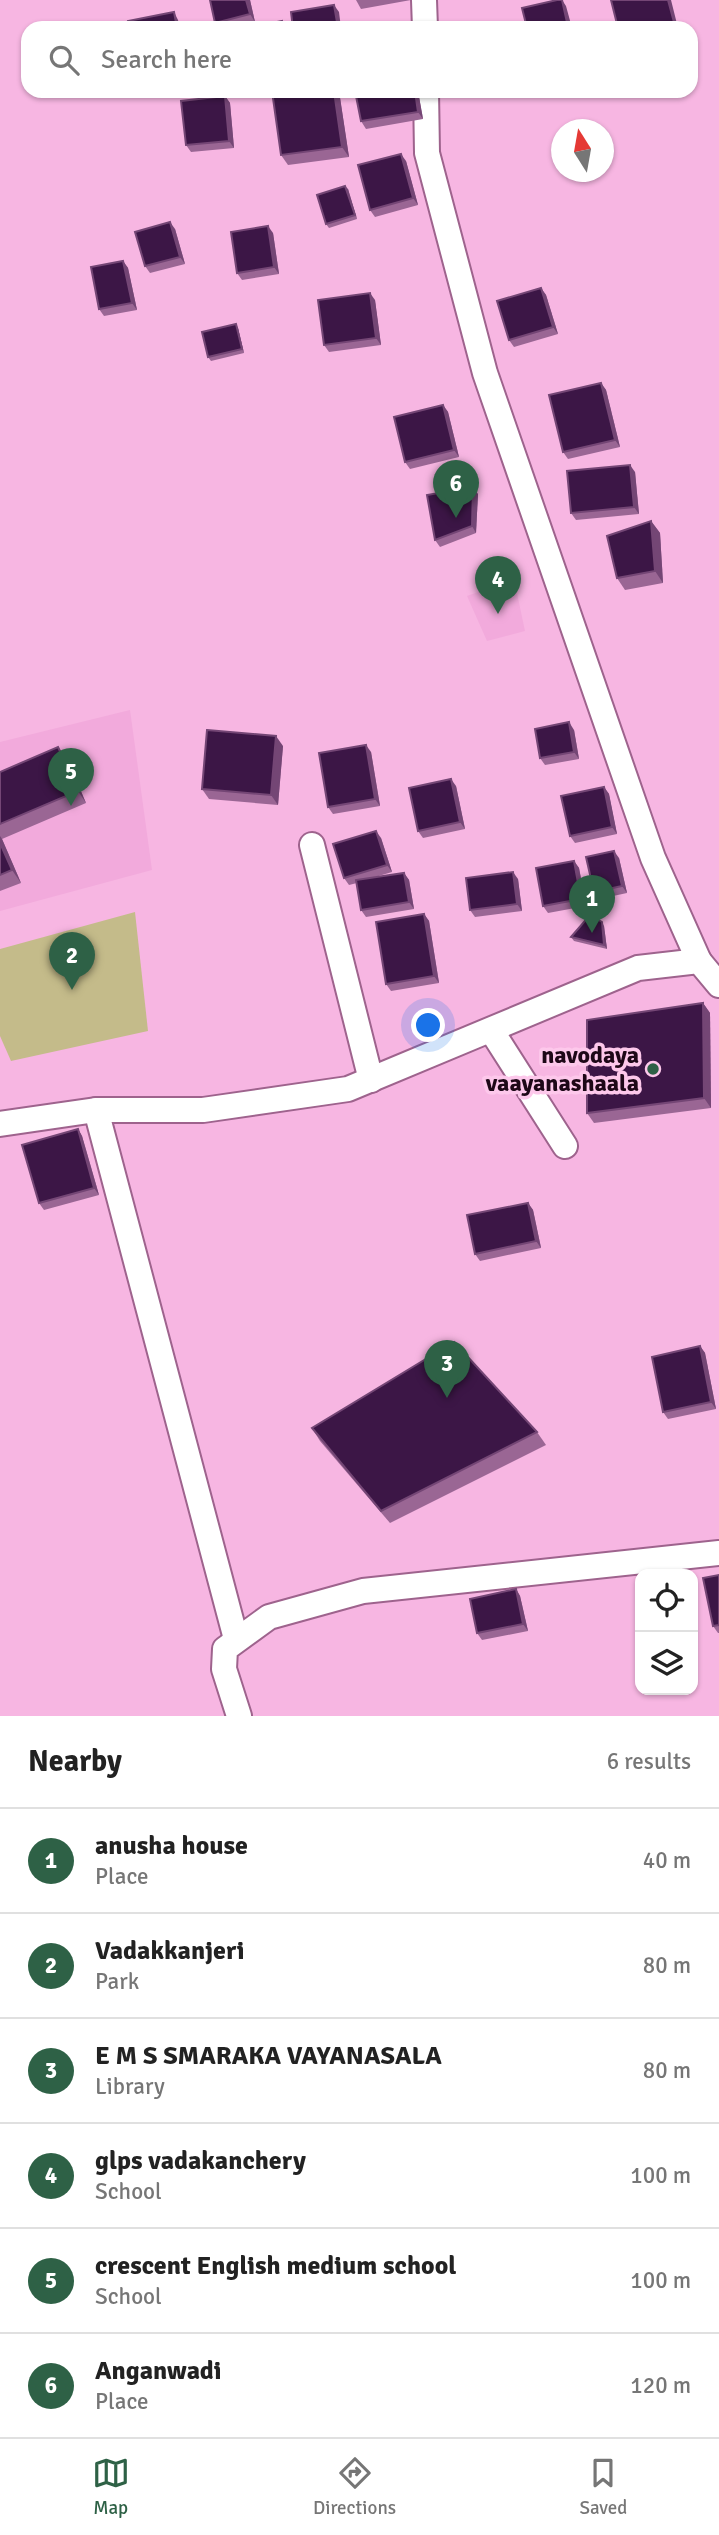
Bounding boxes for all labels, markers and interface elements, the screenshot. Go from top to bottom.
search box [21,21,698,98]
icon: search [45,41,83,79]
text: Search here [101,44,232,76]
north arrow [551,119,614,182]
pin: 6 [433,460,479,518]
pin: 4 [475,556,521,614]
pin: 5 [48,748,94,806]
pin: 1 [569,875,615,933]
pin: 2 [49,932,95,990]
your location [411,1008,445,1042]
place label: navodaya vaayanashaala [485,1040,639,1098]
marker: navodaya vaayanashaala [645,1061,661,1077]
pin: 3 [424,1340,470,1398]
map controls [635,1569,698,1695]
button: locate [635,1569,698,1632]
button: layers [635,1632,698,1695]
text: Nearby [28,1743,122,1780]
text: 6 results [607,1747,691,1776]
text: anusha house [95,1830,248,1862]
text: 1 [45,1846,57,1875]
text: 40 m [643,1846,691,1875]
text: Place [95,1862,149,1891]
text: Vadakkanjeri [95,1935,245,1967]
text: 2 [45,1951,57,1980]
text: 80 m [643,1951,691,1980]
text: Park [95,1967,139,1996]
text: E M S SMARAKA VAYANASALA [95,2040,442,2072]
text: 3 [45,2056,57,2085]
text: 80 m [643,2056,691,2085]
text: Library [95,2072,165,2101]
text: glps vadakanchery [95,2145,306,2177]
text: 4 [45,2161,57,2190]
text: 100 m [630,2161,691,2190]
text: School [95,2177,162,2206]
text: crescent English medium school [95,2250,456,2282]
text: 5 [45,2266,57,2295]
text: 100 m [630,2266,691,2295]
text: School [95,2282,162,2311]
text: Anganwadi [95,2355,222,2387]
text: 6 [45,2371,57,2400]
text: 120 m [630,2371,691,2400]
text: Place [95,2387,149,2416]
tab: Map [92,2454,130,2520]
tab: Directions [313,2454,396,2520]
tab: Saved [579,2454,627,2520]

